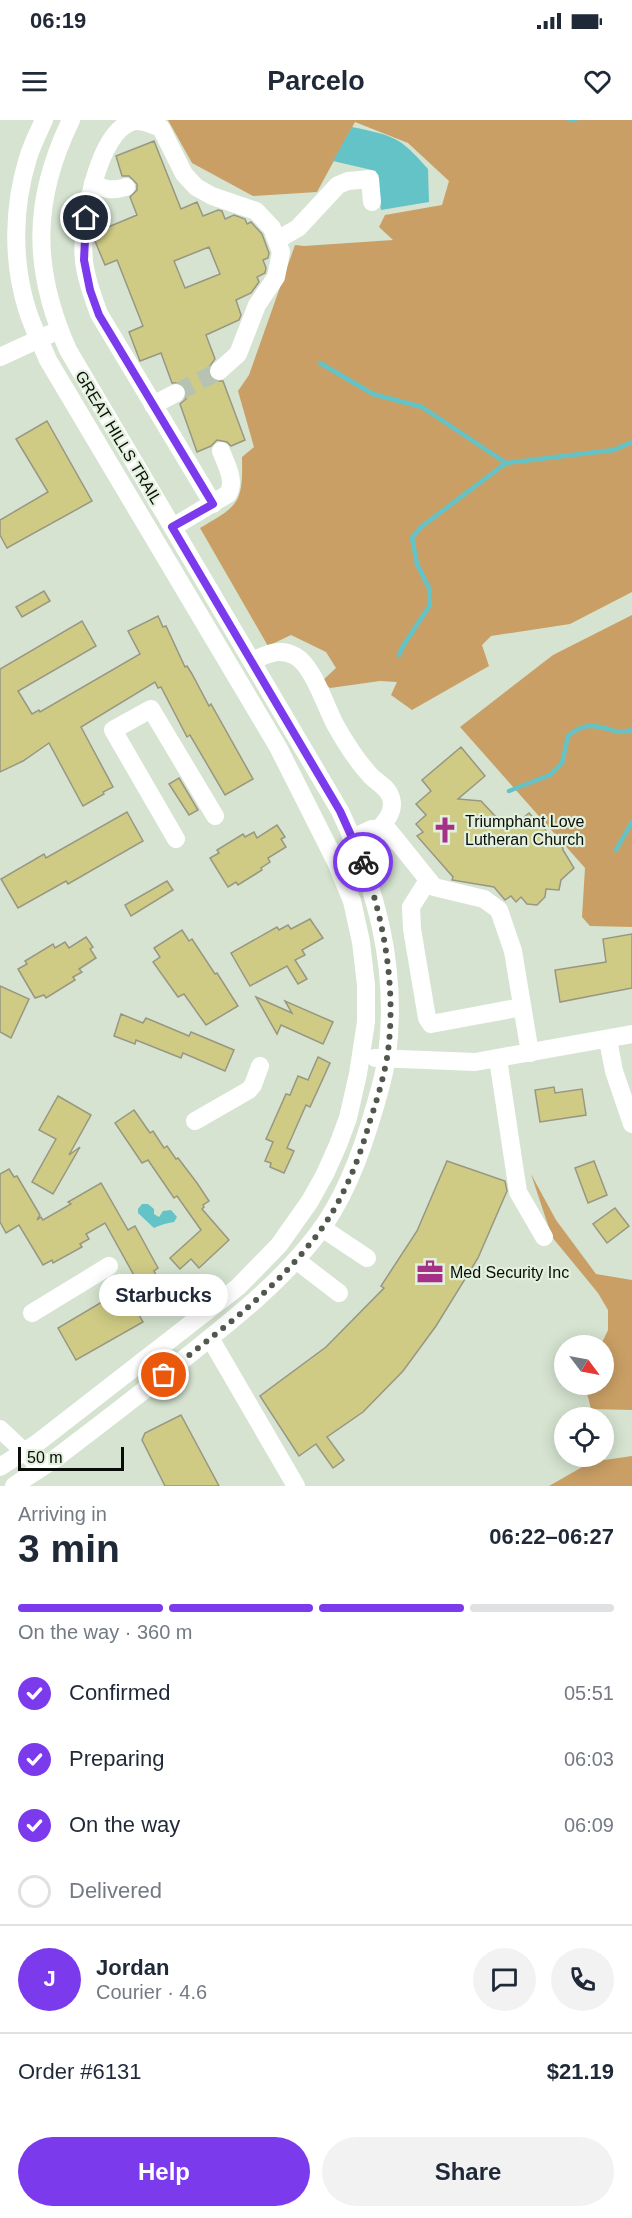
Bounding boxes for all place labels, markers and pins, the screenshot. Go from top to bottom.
pin [60,192,111,243]
place label: Triumphant Love Lutheran Church [465,813,585,848]
church icon: Triumphant Love Lutheran Church [430,815,460,845]
office icon: Med Security Inc [415,1257,445,1287]
place label: Med Security Inc [450,1264,569,1281]
callout: Starbucks [100,1273,228,1315]
pin [138,1349,189,1400]

